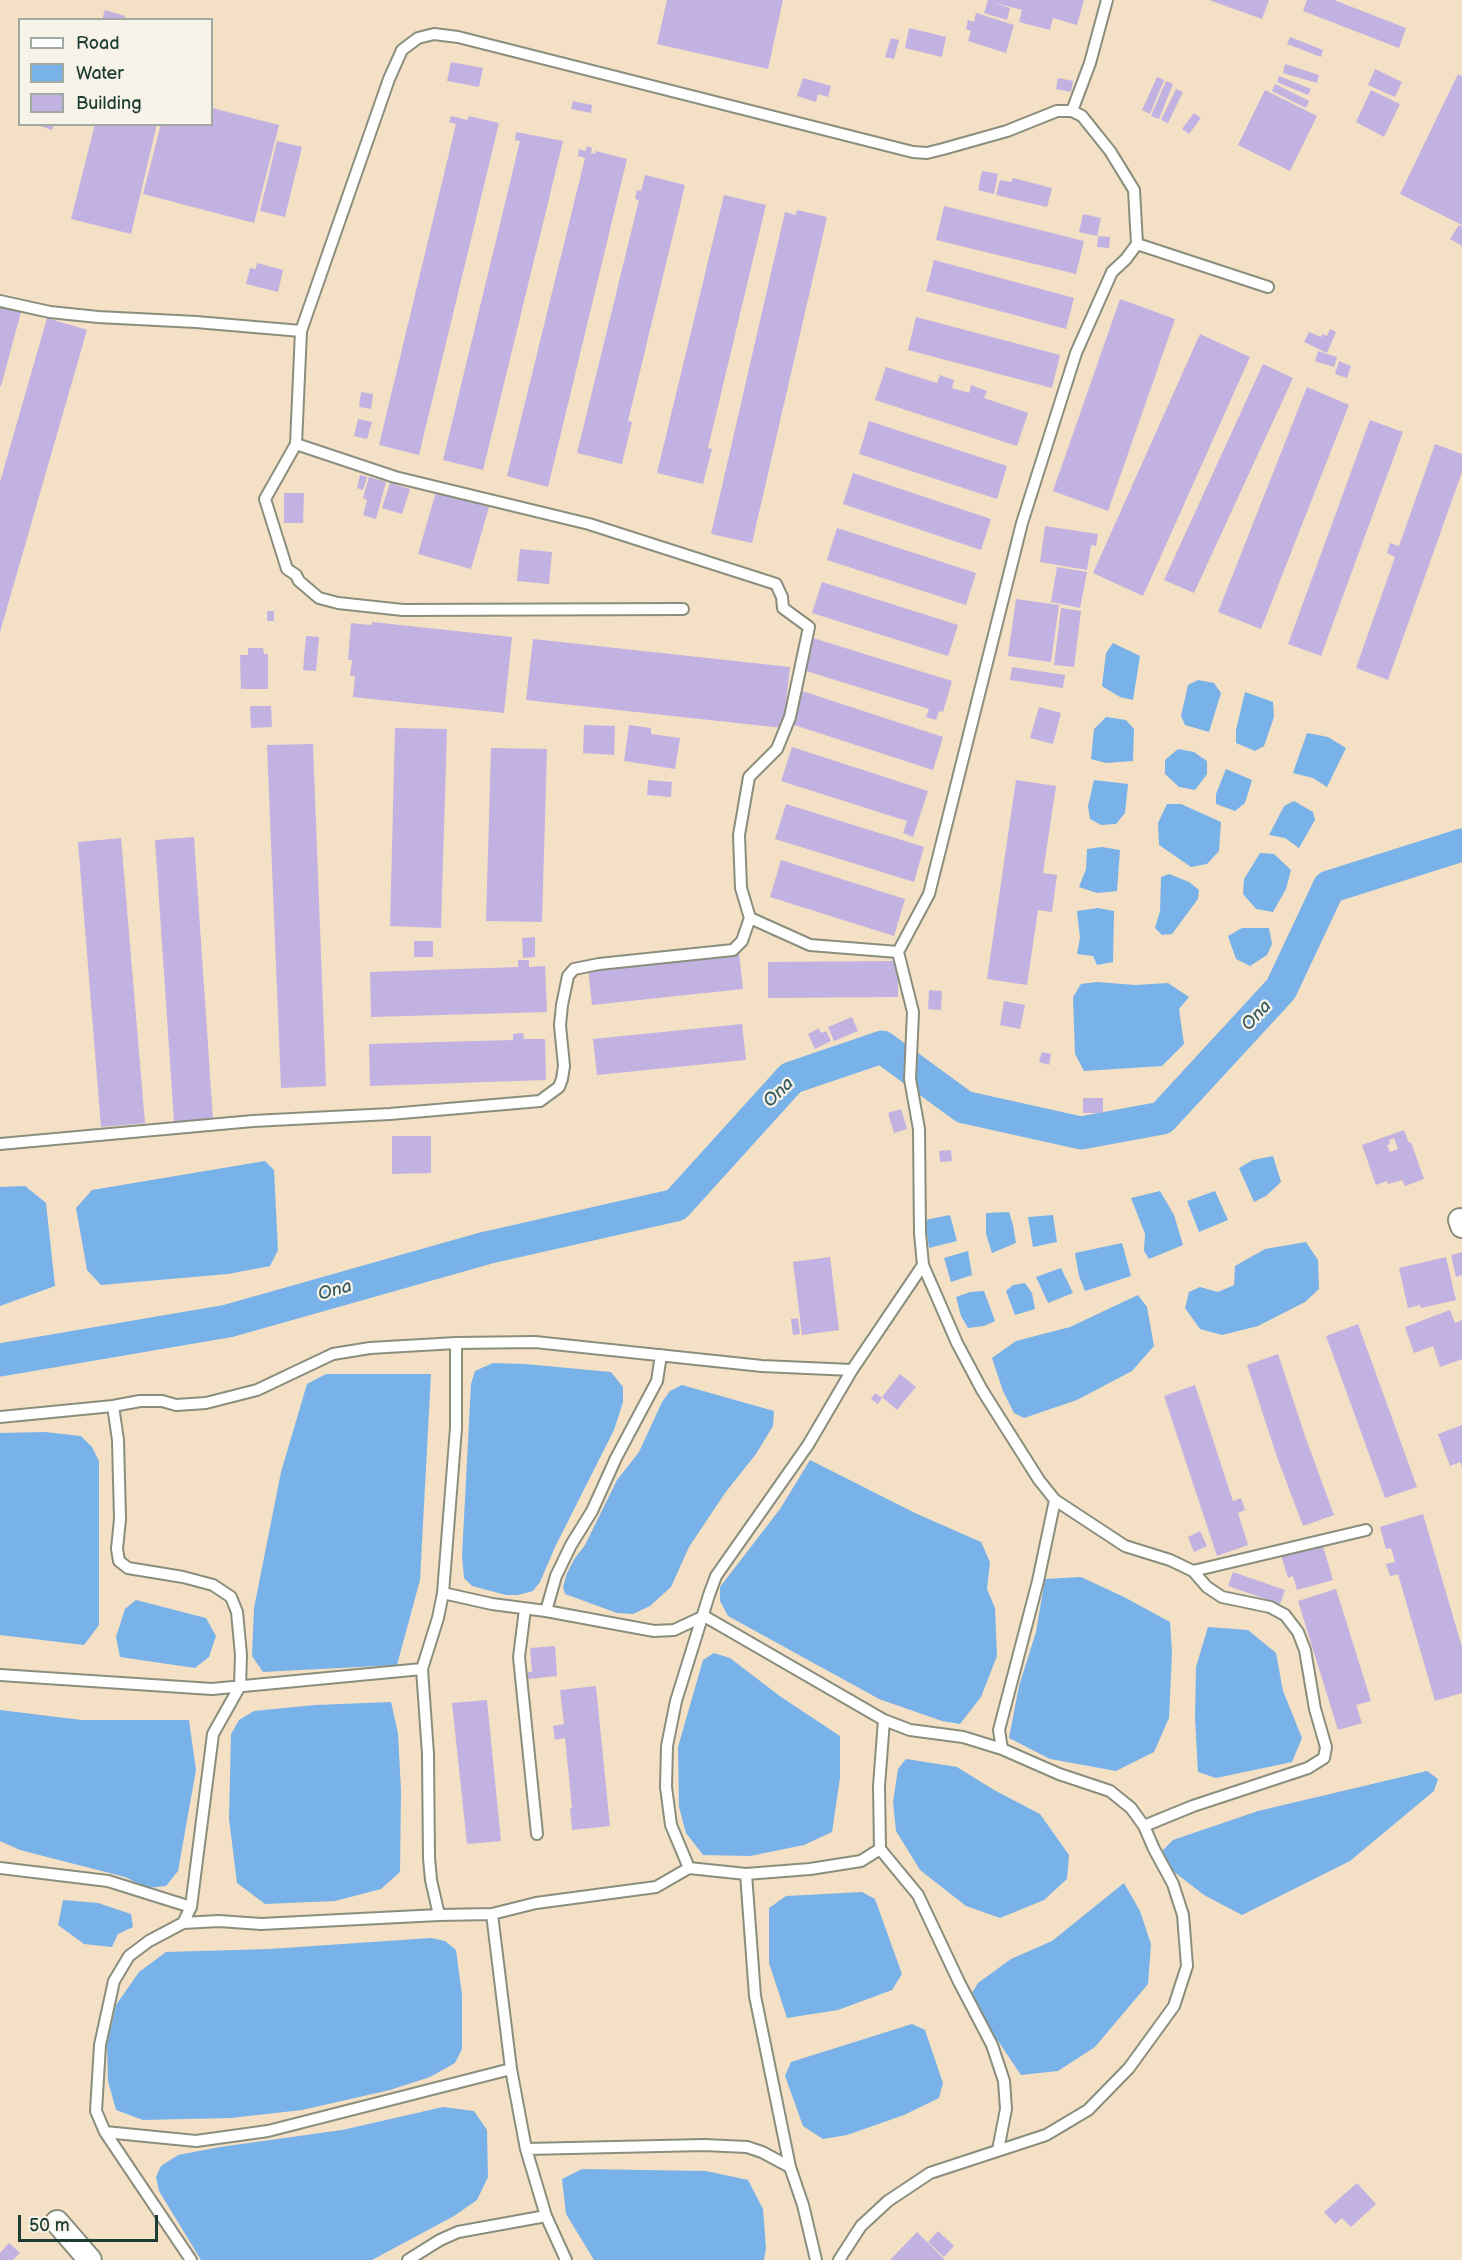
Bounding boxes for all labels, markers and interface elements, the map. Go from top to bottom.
legend [18,18,213,126]
text: Road [76,33,120,54]
text: Water [76,63,124,84]
text: Building [76,93,142,114]
water label: Ona [1237,996,1277,1036]
water label: Ona [759,1073,799,1113]
water label: Ona [316,1276,354,1306]
scale bar [21,2203,160,2241]
text: 50 m [29,2215,70,2236]

